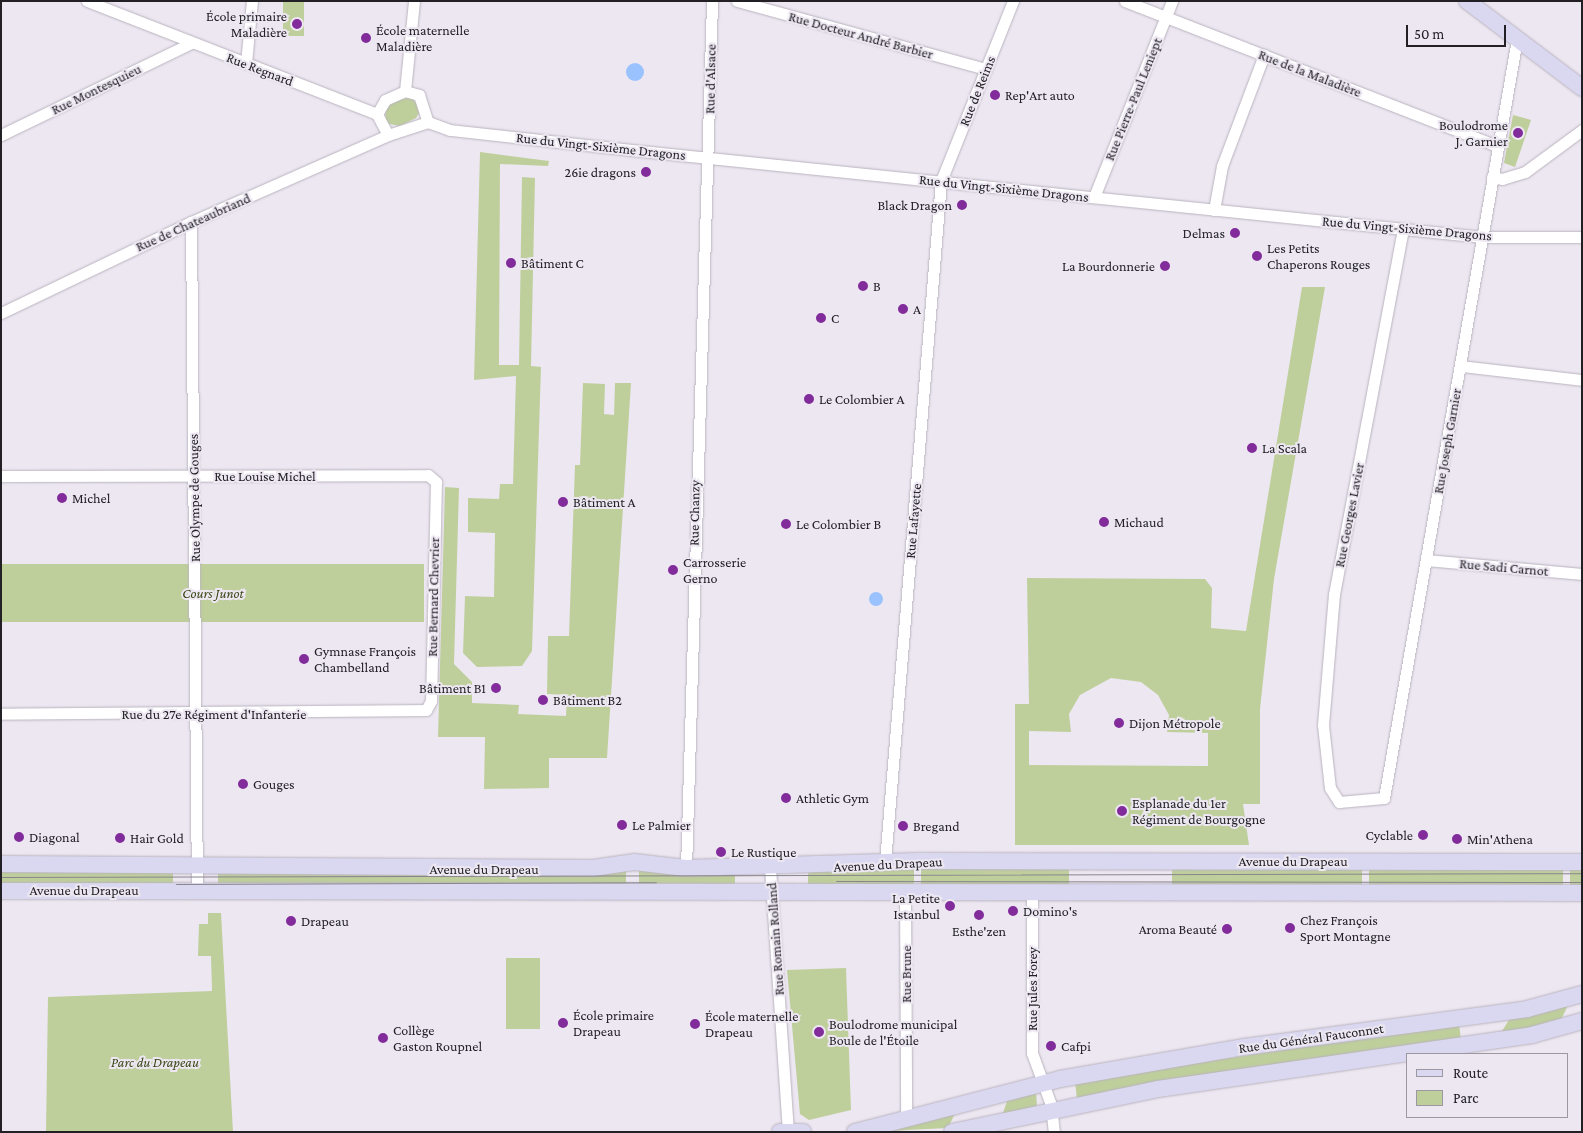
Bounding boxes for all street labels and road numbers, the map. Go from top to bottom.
street label: Rue Docteur André Barbier [787,8,935,62]
street label: Rue Pierre-Paul Leniept [1101,35,1165,163]
street label: Rue d'Alsace [701,44,719,114]
street label: Rue de la Maladière [1256,46,1364,100]
street label: Rue Regnard [224,49,296,89]
street label: Rue de Reims [955,54,999,128]
street label: Rue Montesquieu [48,60,144,118]
street label: Rue du Vingt-Sixième Dragons [515,129,687,163]
street label: Rue du Vingt-Sixième Dragons [918,171,1090,205]
street label: Rue de Chateaubriand [133,189,253,255]
street label: Rue du Vingt-Sixième Dragons [1321,212,1493,244]
street label: Rue Joseph Garnier [1429,387,1465,495]
street label: Rue Olympe de Gouges [184,434,204,562]
street label: Rue Georges Lavier [1331,461,1367,569]
street label: Rue Louise Michel [214,468,316,484]
street label: Rue Chanzy [685,480,703,546]
street label: Rue Lafayette [901,483,925,559]
street label: Rue Bernard Chevrier [424,537,442,657]
street label: Rue Sadi Carnot [1459,555,1549,579]
street label: Rue du 27e Régiment d'Infanterie [122,706,306,722]
street label: Avenue du Drapeau [833,853,943,875]
street label: Avenue du Drapeau [1238,853,1348,869]
street label: Avenue du Drapeau [429,861,539,877]
street label: Avenue du Drapeau [29,882,139,898]
street label: Rue Romain Rolland [763,882,787,996]
street label: Rue Brune [898,945,914,1003]
street label: Rue Jules Forey [1024,947,1040,1031]
street label: Rue du Général Fauconnet [1237,1019,1385,1057]

